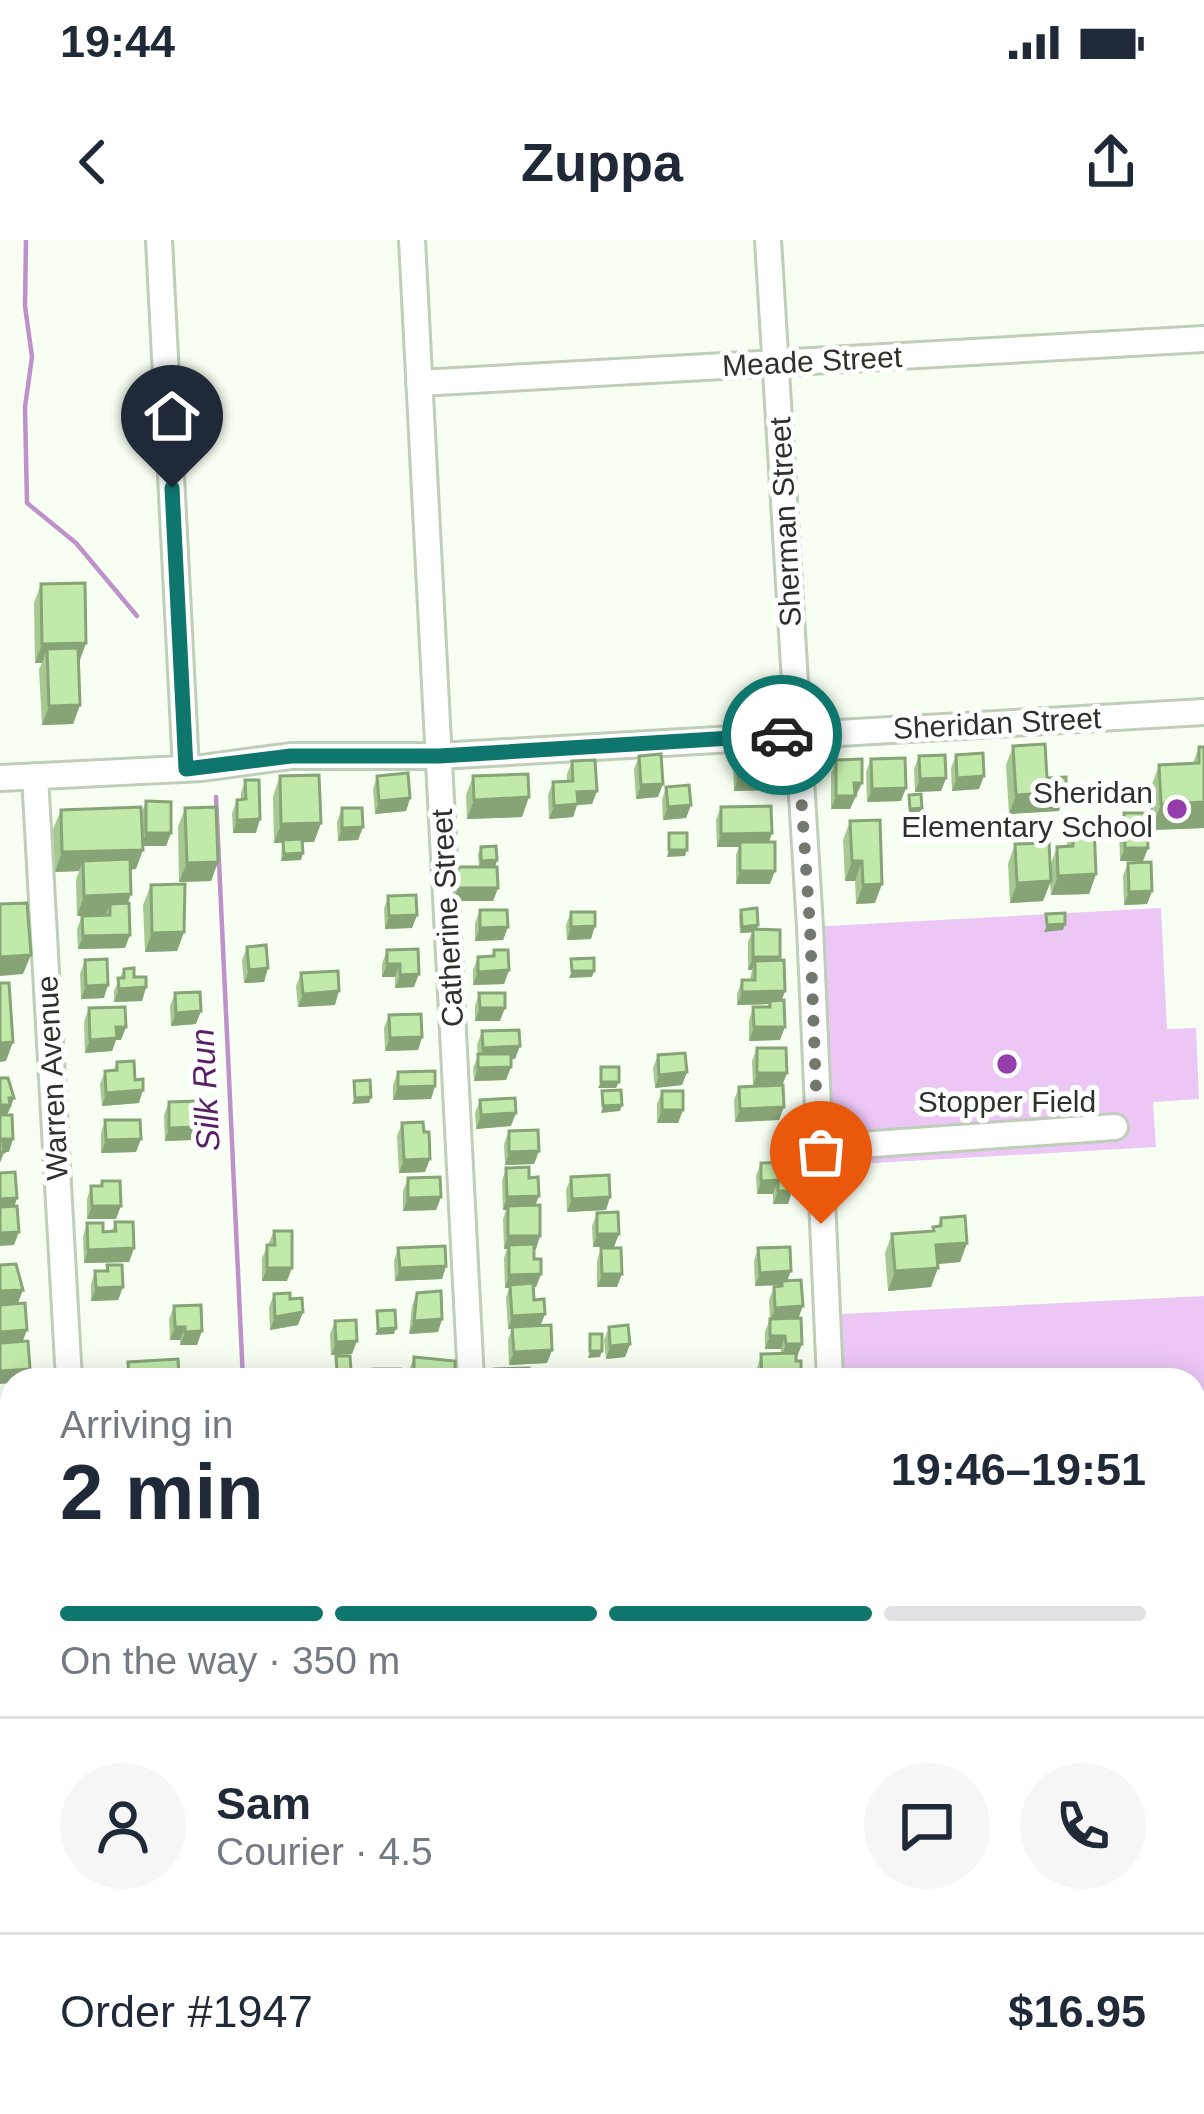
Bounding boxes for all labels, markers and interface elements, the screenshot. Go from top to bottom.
text: 19:44 [60,16,175,67]
icon: back [60,129,126,195]
icon: share [1078,129,1144,195]
text: Zuppa [521,132,683,192]
street label: Meade Street [721,340,903,382]
pin [121,365,223,488]
icon: home [139,383,205,449]
street label: Sherman Street [763,416,807,628]
courier [722,675,842,795]
street label: Sheridan Street [892,701,1103,745]
icon: car [749,702,815,768]
place label: Sheridan Elementary School [901,776,1153,843]
marker: Sheridan Elementary School [1164,796,1190,822]
street label: Catherine Street [425,807,469,1028]
street label: Warren Avenue [30,975,74,1181]
water label: Silk Run [183,1028,227,1152]
marker: Stopper Field [994,1051,1020,1077]
place label: Stopper Field [918,1085,1096,1118]
pin [770,1101,872,1224]
icon: bag [788,1119,854,1185]
text: Arriving in [60,1403,233,1446]
text: 19:46–19:51 [891,1444,1146,1495]
text: 2 min [60,1448,264,1536]
text: On the way · 350 m [60,1639,400,1682]
button: person [60,1763,186,1889]
button: chat [864,1763,990,1889]
button: phone [1020,1763,1146,1889]
text: Sam [216,1778,311,1829]
text: Courier · 4.5 [216,1830,433,1873]
text: Order #1947 [60,1986,313,2037]
text: $16.95 [1008,1986,1146,2037]

